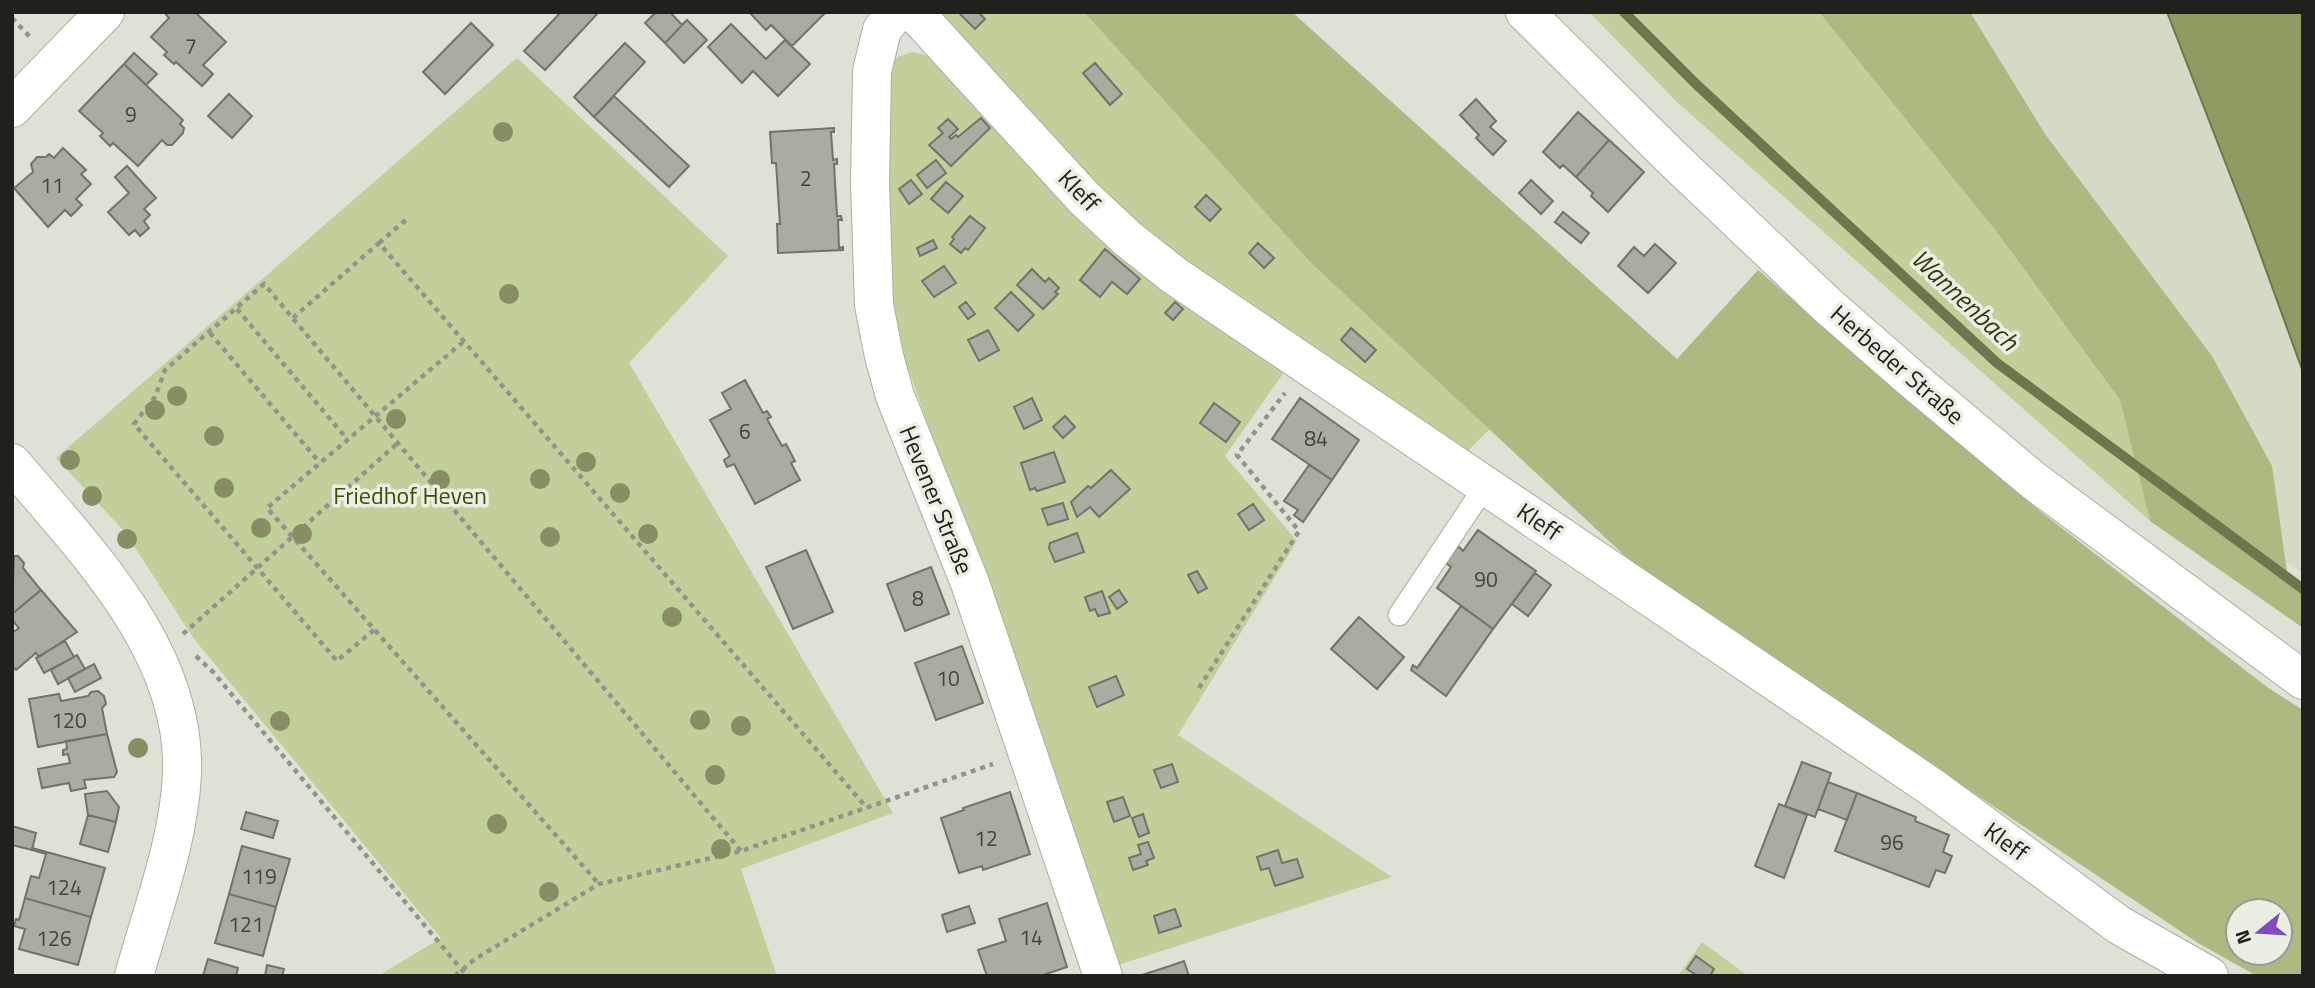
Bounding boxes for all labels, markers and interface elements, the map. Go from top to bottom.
house number: 7 [185,30,197,62]
house number: 9 [125,98,137,130]
street label: Kleff [1050,161,1109,220]
house number: 2 [800,162,812,194]
house number: 11 [40,169,64,201]
water label: Wannenbach [1903,240,2029,360]
street label: Herbeder Straße [1823,296,1973,433]
house number: 6 [739,415,751,447]
street label: Hevener Straße [891,420,983,579]
house number: 84 [1304,422,1328,454]
park label: Friedhof Heven [333,477,487,513]
street label: Kleff [1510,493,1569,549]
house number: 90 [1474,563,1498,595]
house number: 8 [912,582,924,614]
house number: 10 [936,662,960,694]
house number: 120 [51,704,87,736]
street label: Kleff [1977,813,2036,870]
house number: 12 [974,822,998,854]
house number: 96 [1880,826,1904,858]
house number: 119 [241,860,277,892]
house number: 124 [46,871,82,903]
north arrow [2224,897,2294,967]
house number: 121 [228,908,264,940]
house number: 14 [1019,921,1043,953]
house number: 126 [36,922,72,954]
text: N [2227,927,2258,948]

